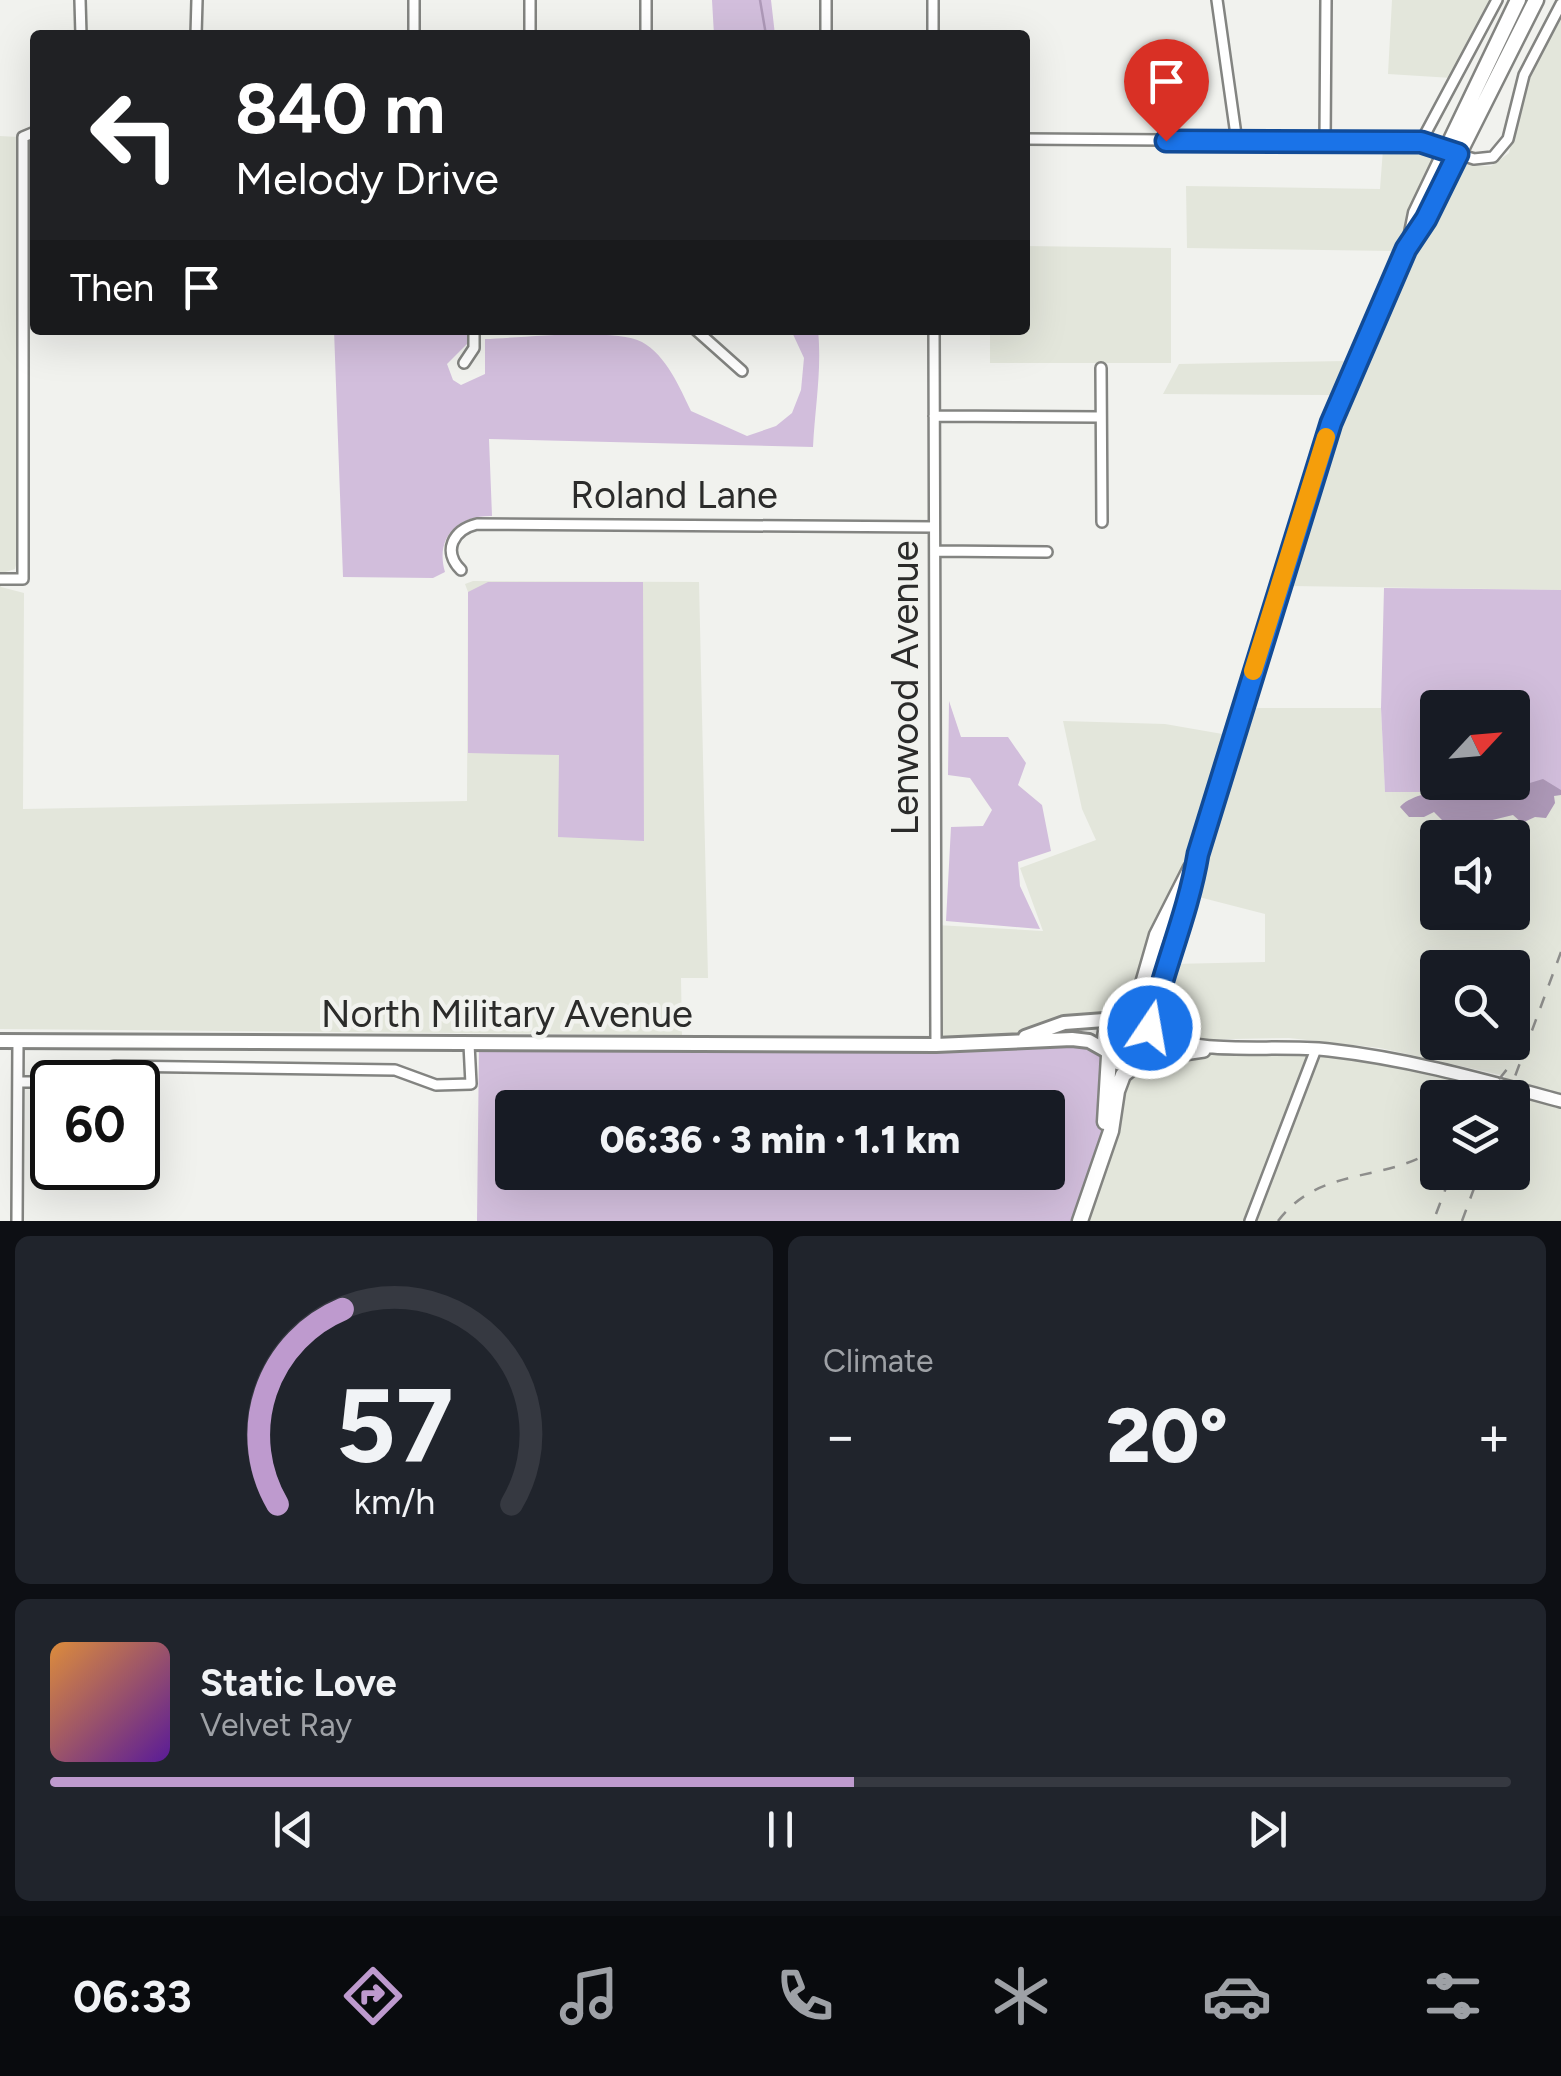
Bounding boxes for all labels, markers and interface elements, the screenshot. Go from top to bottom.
pin [1124,39,1209,142]
icon: arrive [1139,54,1194,109]
text: 840 m [235,66,445,151]
icon: left [70,70,200,200]
text: Melody Drive [235,151,499,205]
icon: arrive [174,260,229,315]
text: Then [70,265,154,311]
street label: Roland Lane [570,472,778,518]
street label: Lenwood Avenue [882,540,928,836]
north arrow [1420,690,1530,800]
map controls [1420,690,1530,1190]
button: sound [1420,820,1530,930]
button: search [1420,950,1530,1060]
position arrow [1098,976,1202,1080]
street label: North Military Avenue [321,991,693,1037]
speed limit sign: 60 [30,1060,160,1190]
button: layers [1420,1080,1530,1190]
text: 06:36 · 3 min · 1.1 km [600,1117,960,1163]
text: Climate [823,1342,934,1380]
text: 57 [335,1363,453,1488]
text: 20° [1106,1391,1228,1481]
text: − [823,1403,857,1469]
text: + [1477,1403,1511,1469]
text: km/h [353,1480,435,1523]
text: Static Love [200,1660,397,1706]
text: Velvet Ray [200,1706,352,1744]
icon: previous [266,1802,321,1857]
icon: pause [753,1802,808,1857]
icon: next [1240,1802,1295,1857]
icon: directions [338,1961,408,2031]
icon: music [554,1961,624,2031]
icon: phone [770,1961,840,2031]
icon: climate [986,1961,1056,2031]
icon: car [1202,1961,1272,2031]
icon: filters [1418,1961,1488,2031]
text: 06:33 [73,1969,192,2023]

